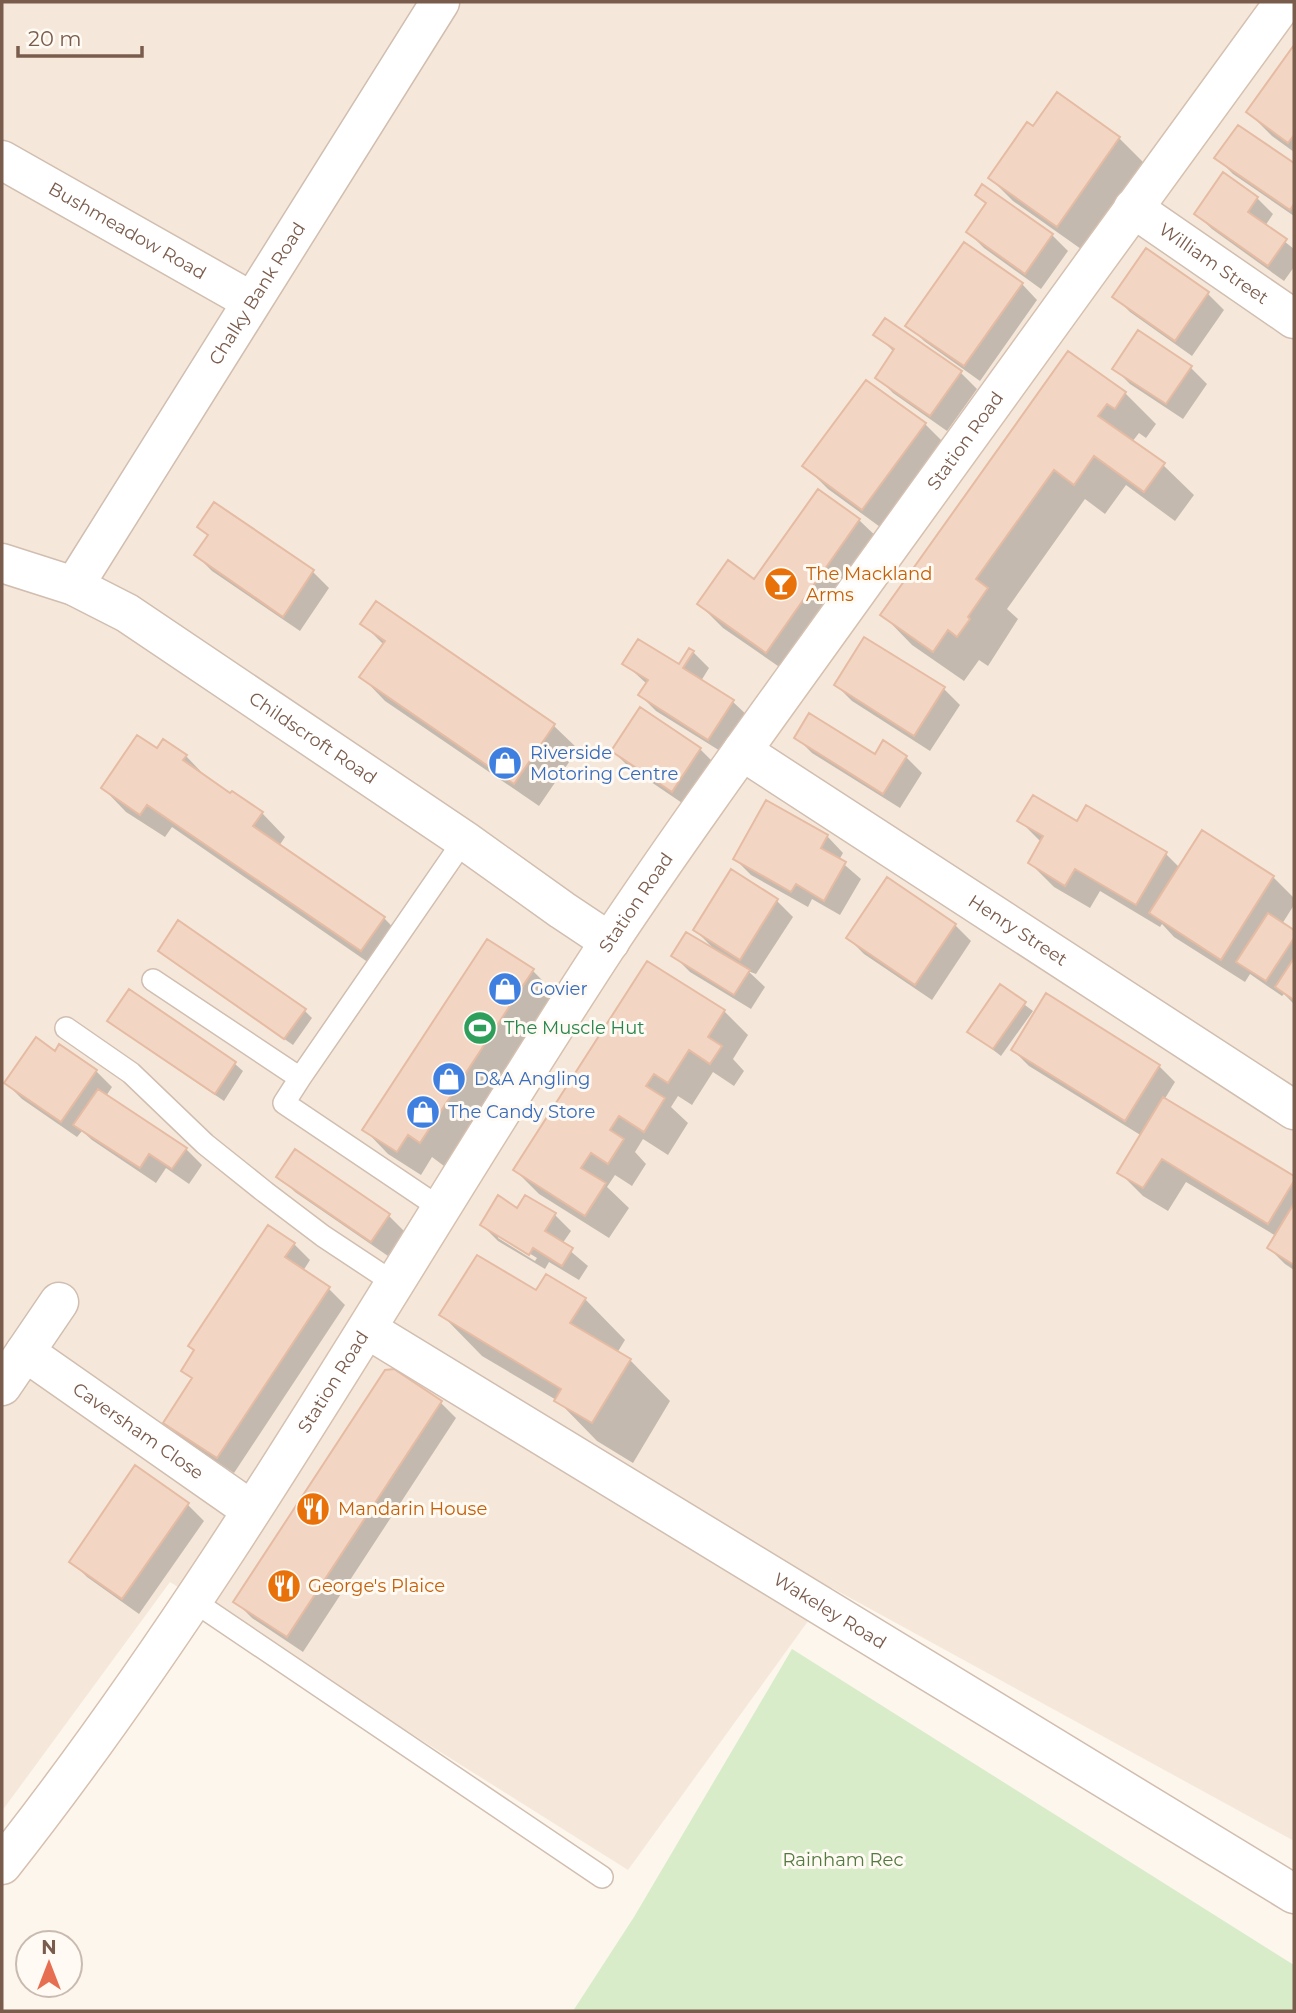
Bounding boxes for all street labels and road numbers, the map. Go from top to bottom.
street label: Bushmeadow Road [44,178,210,284]
street label: Chalky Bank Road [204,218,310,369]
street label: William Street [1155,218,1273,309]
street label: Station Road [922,387,1008,494]
street label: Childscroft Road [245,687,381,789]
street label: Station Road [594,848,678,957]
street label: Henry Street [964,890,1071,971]
street label: Station Road [293,1327,373,1437]
street label: Caversham Close [68,1378,208,1484]
street label: Wakeley Road [769,1568,890,1654]

